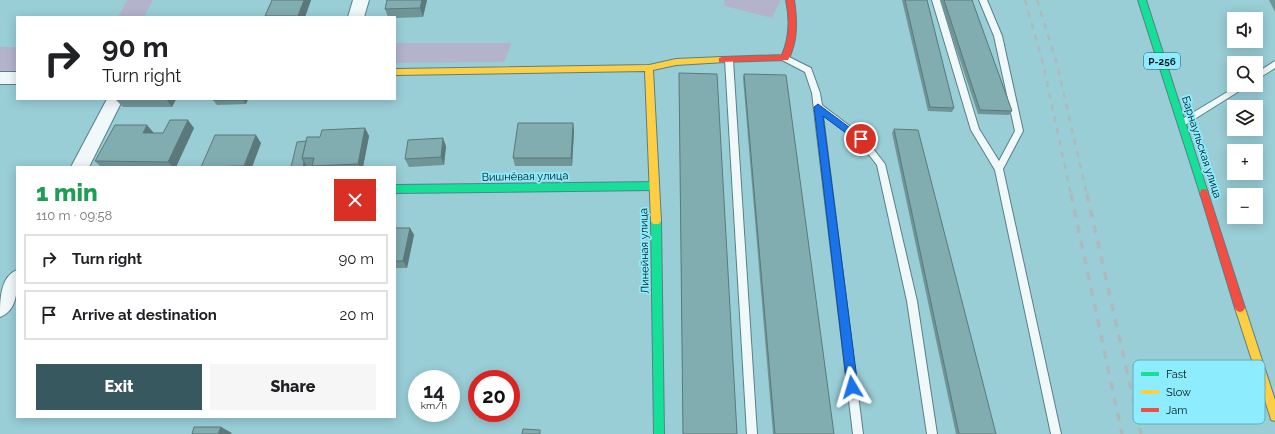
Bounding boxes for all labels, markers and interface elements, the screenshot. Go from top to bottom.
map controls [1227,12,1263,224]
button: sound [1227,12,1263,48]
text: 90 m [102,31,168,64]
icon: right [36,32,88,84]
road number: Р-256 [1144,53,1180,69]
button: search [1227,56,1263,92]
text: Turn right [102,65,181,86]
street label: Барнаульская улица [1179,94,1224,200]
button: layers [1227,100,1263,136]
pin [844,122,878,156]
icon: arrive [850,128,872,150]
button: + [1227,144,1263,180]
street label: Вишнёвая улица [482,169,568,184]
text: 1 min [36,178,98,207]
button: close [334,179,376,221]
button: − [1227,188,1263,224]
text: 110 m · 09:58 [36,208,112,223]
street label: Линейная улица [637,208,652,294]
icon: right [38,248,60,270]
text: Turn right [72,250,142,268]
text: 90 m [338,250,374,268]
icon: arrive [38,304,60,326]
text: Arrive at destination [72,306,217,324]
text: 20 m [339,306,374,324]
legend [1133,360,1265,424]
button: Exit [36,364,202,410]
button: Share [210,364,376,410]
position arrow [831,366,873,408]
text: Fast [1166,368,1187,381]
speed limit sign: 20 [468,370,520,422]
text: 14 [423,379,445,403]
text: Slow [1166,386,1191,399]
text: km/h [421,400,447,411]
text: Jam [1166,404,1187,417]

